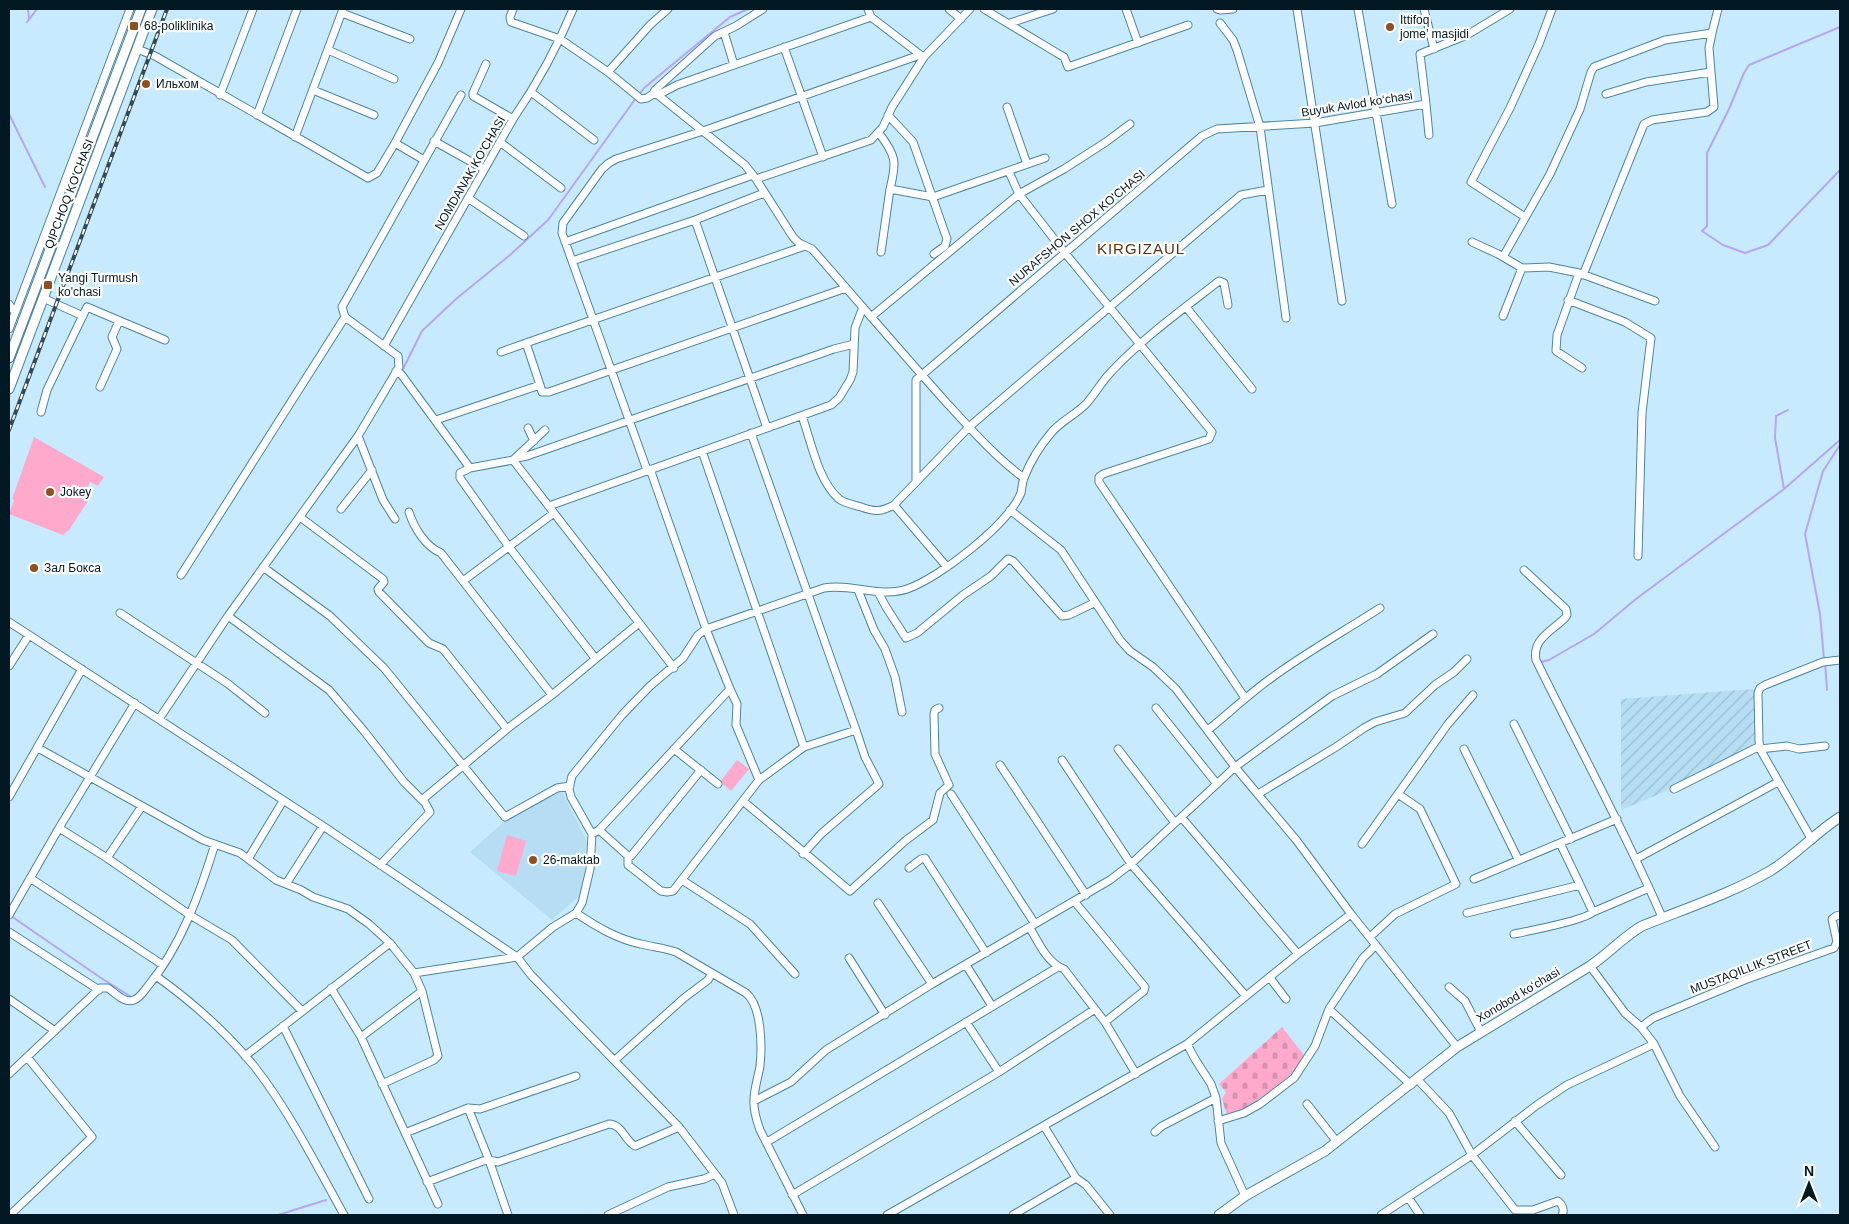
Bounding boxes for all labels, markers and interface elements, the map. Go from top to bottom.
place label: Ittifoq jome’ masjidi [1399,13,1469,41]
place label: 68-poliklinika [144,19,214,33]
marker: 68-poliklinika [128,20,140,32]
marker: Ittifoq jome’ masjidi [1384,21,1396,33]
place label: Ильхом [156,77,199,91]
marker: Ильхом [140,78,152,90]
street label: Buyuk Avlod koʻchasi [1300,88,1414,120]
street label: NOMDANAK KO'CHASI [432,114,508,232]
street label: QIPCHOQ KO'CHASI [42,137,96,251]
street label: NURAFSHON SHOX KO'CHASI [1006,167,1148,289]
district label: KIRGIZAUL [1097,240,1185,257]
place label: Yangi Turmush ko'chasi [58,271,138,299]
marker: Yangi Turmush ko'chasi [42,279,54,291]
place label: Jokey [60,485,91,499]
marker: Jokey [44,486,56,498]
place label: Зал Бокса [44,561,101,575]
marker: Зал Бокса [28,562,40,574]
place label: 26-maktab [543,853,600,867]
marker: 26-maktab [527,854,539,866]
street label: MUSTAQILLIK STREET [1688,937,1814,997]
street label: Xonobod koʻchasi [1474,965,1562,1025]
north arrow [1784,1159,1834,1209]
text: N [1804,1163,1814,1179]

